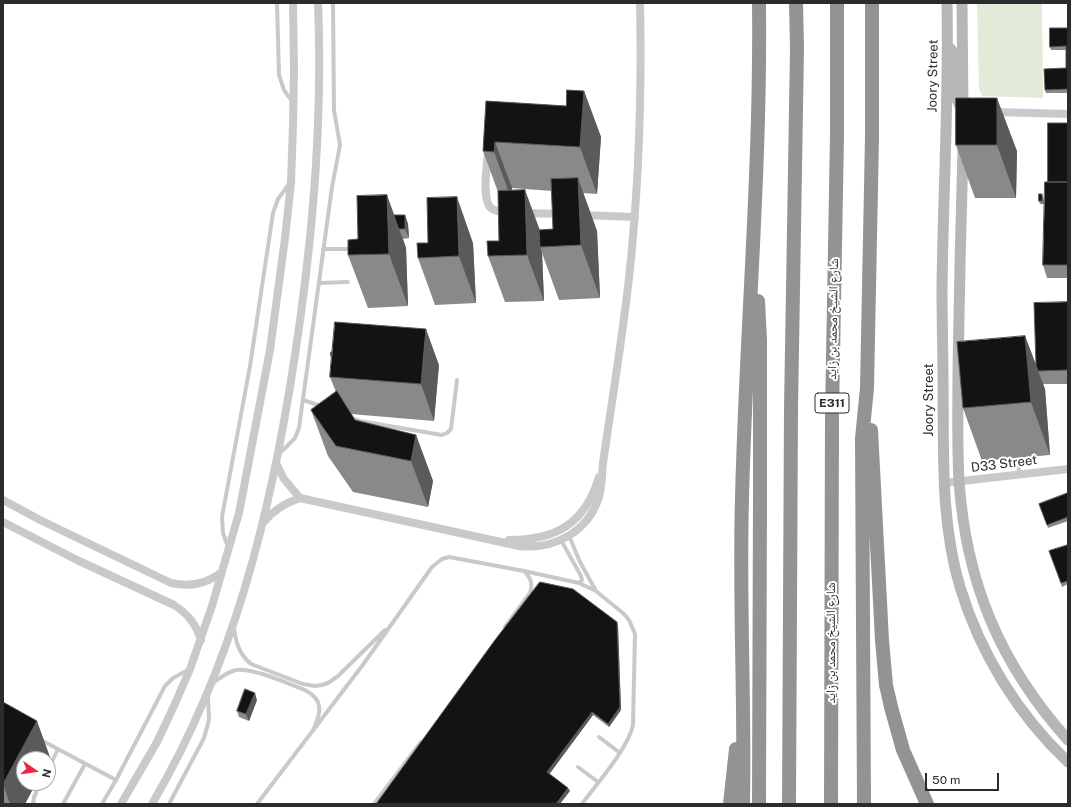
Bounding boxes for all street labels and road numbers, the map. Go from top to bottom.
street label: Joory Street [925,39,941,113]
street label: شارع الشيخ محمد بن زايد [824,258,842,380]
street label: Joory Street [921,363,937,437]
road number: E311 [815,393,849,413]
street label: D33 Street [970,452,1038,476]
street label: شارع الشيخ محمد بن زايد [823,582,839,704]

